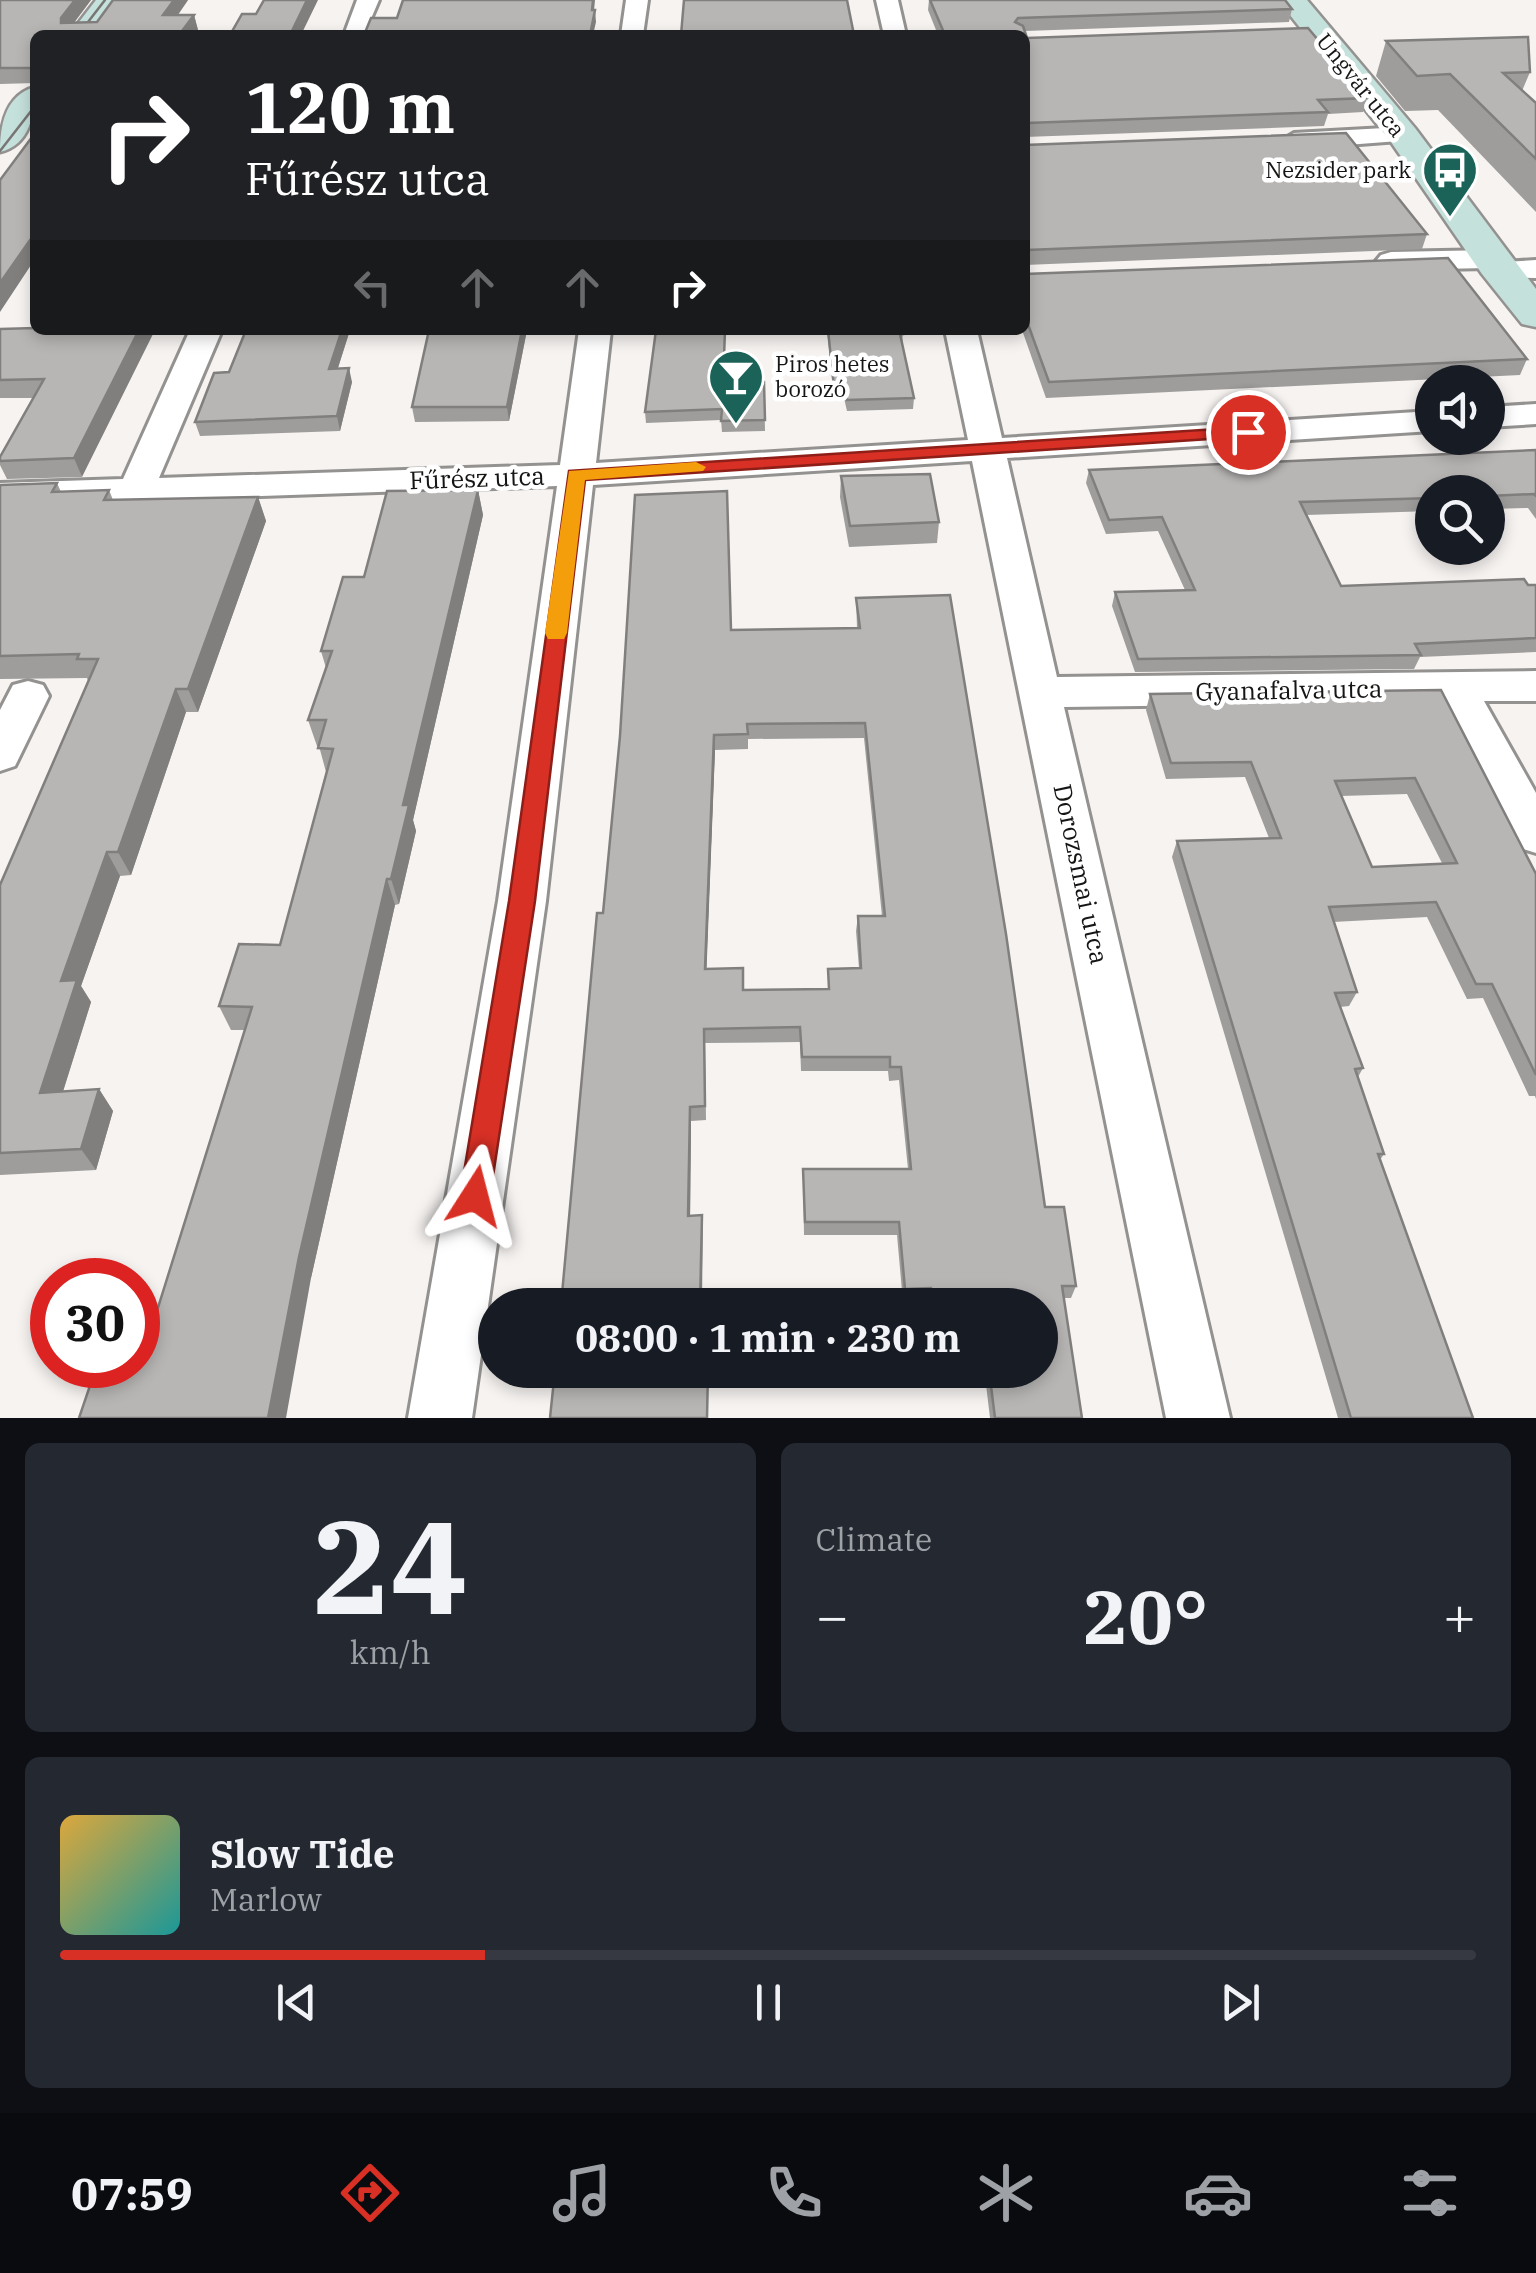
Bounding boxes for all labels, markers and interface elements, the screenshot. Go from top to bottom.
street label: Ungvár utca [1311,27,1412,143]
text: 120 m [245,61,455,152]
icon: right [80,70,210,200]
bus stop icon: Nezsider park [1420,140,1480,219]
text: Fűrész utca [245,149,490,207]
place label: Nezsider park [1265,155,1411,184]
icon: left [345,260,400,315]
icon: ahead [450,260,505,315]
icon: ahead [555,260,610,315]
icon: right [660,260,715,315]
bar icon: Piros hetes borozó [706,347,766,426]
place label: Piros hetes borozó [775,349,890,403]
map controls [1415,365,1505,565]
button: sound [1415,365,1505,455]
pin [1206,390,1291,475]
icon: arrive [1221,405,1276,460]
street label: Fűrész utca [408,459,545,496]
button: search [1415,475,1505,565]
street label: Gyanafalva utca [1195,671,1383,708]
street label: Dorozsmai utca [1046,781,1117,967]
position arrow [423,1144,527,1248]
speed limit sign: 30 [30,1258,160,1388]
text: 08:00 · 1 min · 230 m [575,1313,961,1362]
text: 24 [312,1481,468,1650]
text: Climate [816,1518,932,1560]
text: 20° [1083,1567,1208,1665]
text: − [816,1580,849,1651]
text: + [1443,1580,1476,1651]
text: km/h [350,1631,431,1673]
text: Slow Tide [210,1829,395,1878]
text: Marlow [210,1878,322,1920]
icon: previous [269,1975,324,2030]
icon: pause [741,1975,796,2030]
icon: next [1213,1975,1268,2030]
icon: directions [335,2158,405,2228]
icon: music [547,2158,617,2228]
icon: phone [759,2158,829,2228]
icon: climate [971,2158,1041,2228]
icon: car [1183,2158,1253,2228]
icon: filters [1395,2158,1465,2228]
text: 07:59 [71,2164,193,2222]

